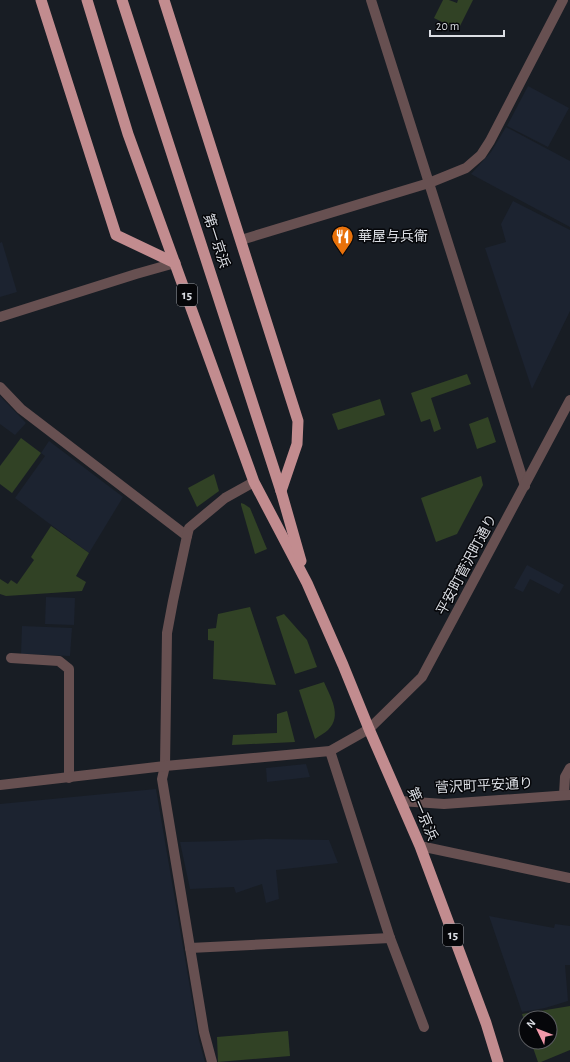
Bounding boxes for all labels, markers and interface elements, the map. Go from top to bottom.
scale bar [430,12,504,38]
text: 20 m [436,20,459,32]
street label: 第一京浜 [201,212,233,270]
restaurant icon: 華屋与兵衛 [330,224,356,257]
place label: 華屋与兵衛 [358,229,428,244]
road number: 15 [177,284,197,306]
street label: 平安町菅沢町通り [434,512,499,618]
street label: 菅沢町平安通り [435,775,533,796]
street label: 第一京浜 [405,785,441,843]
road number: 15 [443,924,463,946]
north arrow [518,1010,558,1050]
text: N [524,1017,538,1030]

